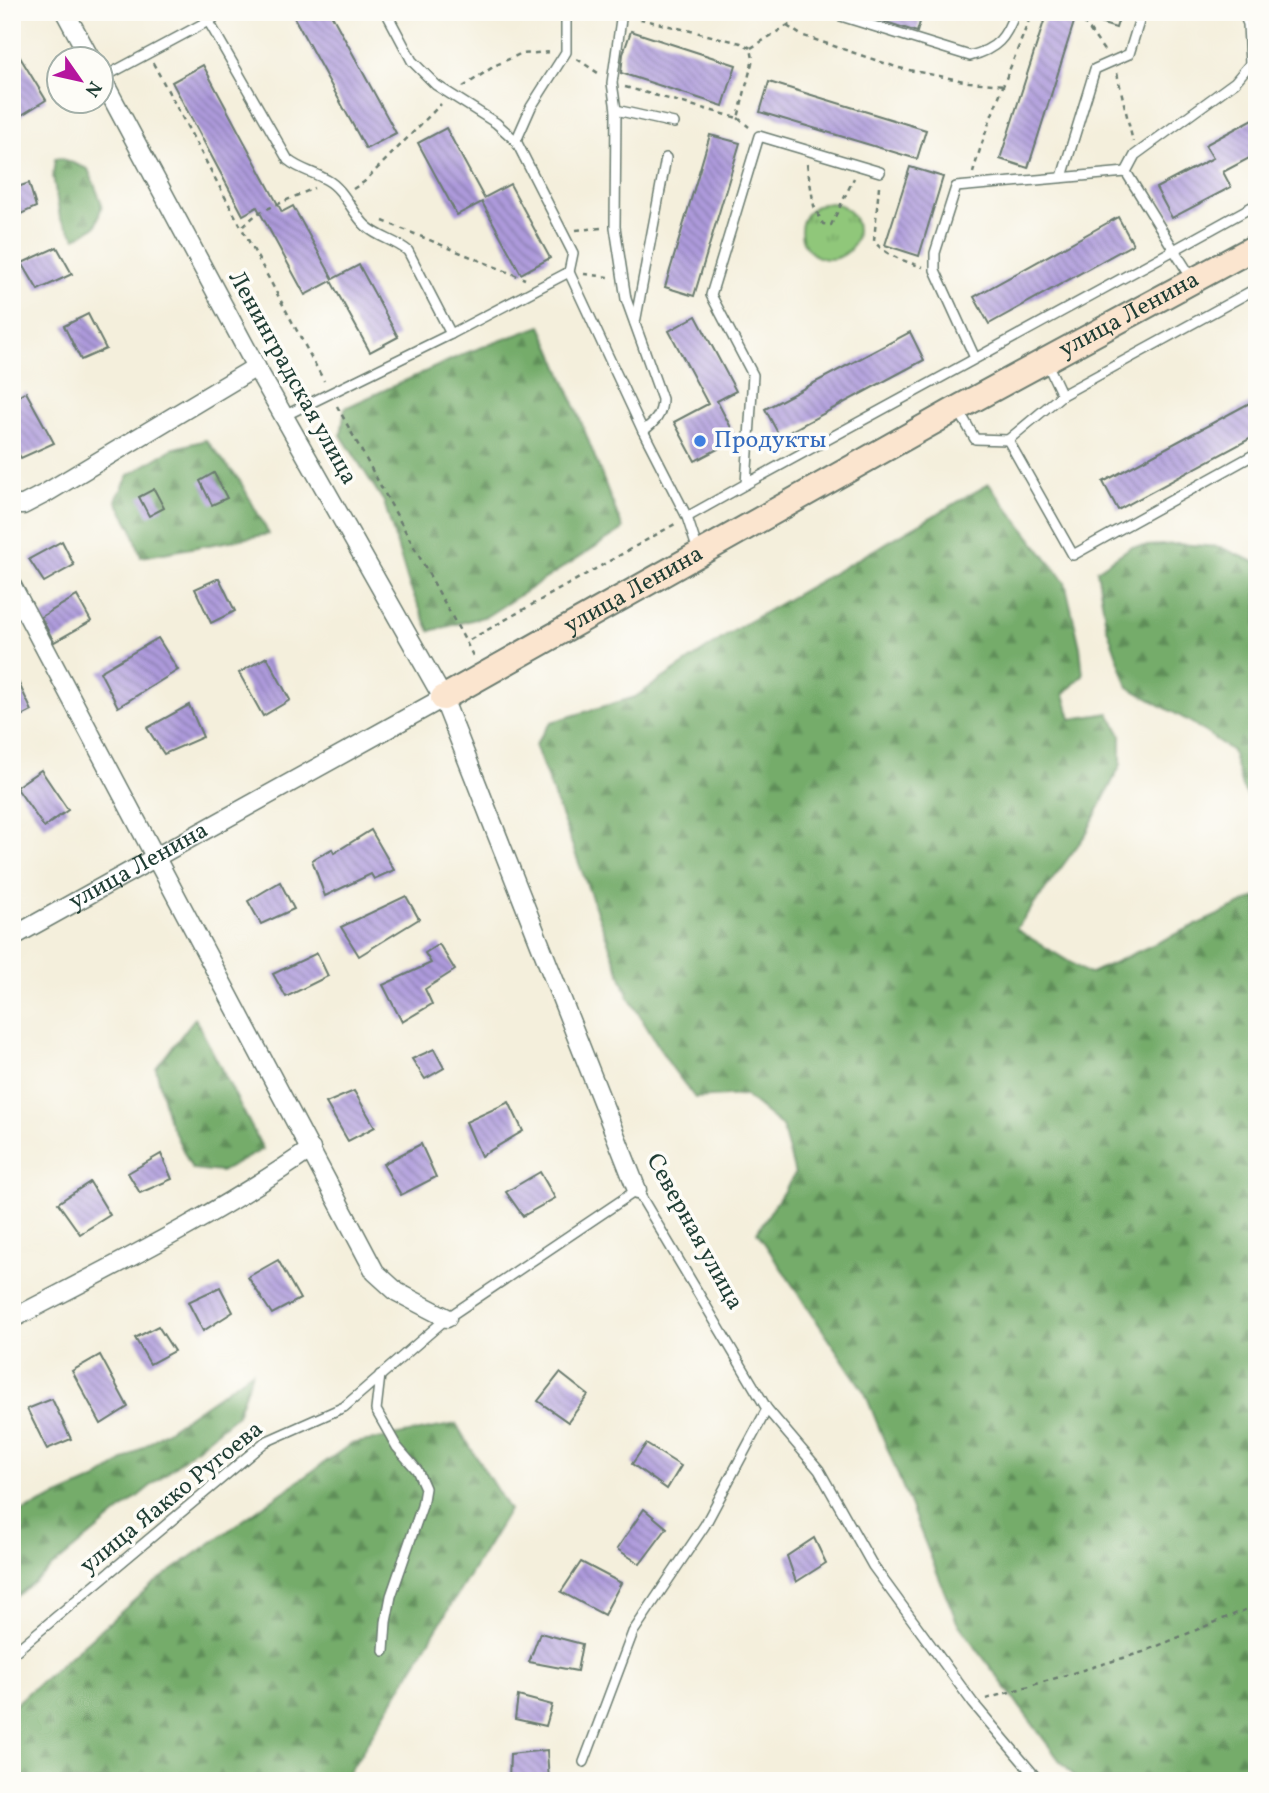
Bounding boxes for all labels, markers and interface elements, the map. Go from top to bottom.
north arrow [46,46,116,116]
text: N [78,75,107,102]
street label: улица Ленина [1053,263,1206,367]
street label: Ленинградская улица [219,265,365,491]
place label: Продукты [714,424,826,458]
marker: Продукты [692,433,708,449]
street label: улица Ленина [558,538,710,643]
street label: улица Ленина [63,814,215,919]
street label: Северная улица [637,1148,751,1316]
street label: улица Яакко Ругоева [73,1413,271,1583]

